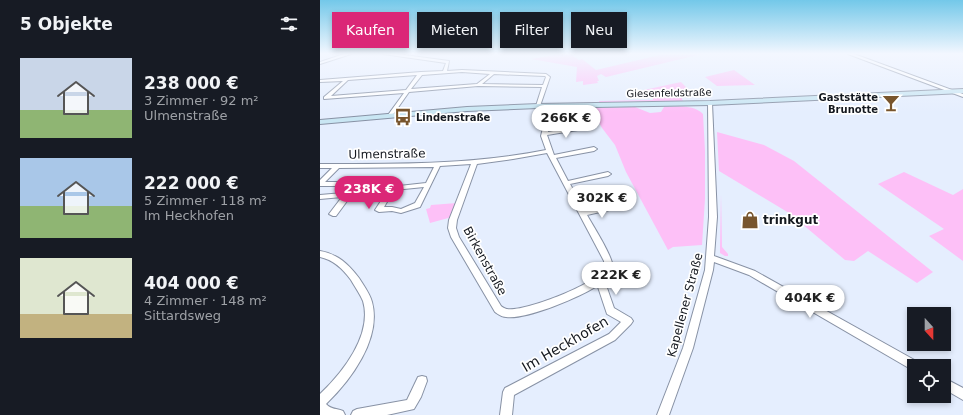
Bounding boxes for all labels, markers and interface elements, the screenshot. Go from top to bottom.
chip: Kaufen [332,12,409,48]
chip: Mieten [417,12,492,48]
chip: Filter [500,12,563,48]
chip: Neu [571,12,627,48]
icon: filters [278,13,300,35]
text: 5 Objekte [20,14,113,34]
text: 238 000 € [144,73,239,93]
icon: home [52,74,100,122]
street label: Giesenfeldstraße [626,87,712,99]
place label: Gaststätte Brunotte [818,92,878,115]
text: 3 Zimmer · 92 m² [144,93,259,108]
bar icon: Gaststätte Brunotte [881,93,901,113]
pin: 266K € [533,105,599,139]
bus stop icon: Lindenstraße [393,107,413,127]
text: Ulmenstraße [144,108,227,123]
text: 266K € [541,110,591,125]
place label: Lindenstraße [416,112,491,123]
street label: Ulmenstraße [348,146,426,162]
text: 222 000 € [144,173,239,193]
icon: home [52,174,100,222]
pin: 238K € [336,176,402,210]
text: 238K € [344,181,394,196]
pin: 302K € [569,185,635,219]
text: 302K € [577,190,627,205]
text: 5 Zimmer · 118 m² [144,193,267,208]
text: Im Heckhofen [144,208,234,223]
shop icon: trinkgut [740,210,760,230]
place label: trinkgut [763,213,818,227]
street label: Birkenstraße [460,224,510,298]
street label: Kapellener Straße [664,251,706,359]
pin: 222K € [583,262,649,296]
text: 222K € [591,267,641,282]
text: 404 000 € [144,273,239,293]
icon: home [52,274,100,322]
pin: 404K € [777,285,843,319]
text: 404K € [785,290,835,305]
text: 4 Zimmer · 148 m² [144,293,267,308]
north arrow [907,307,951,351]
map controls [907,307,951,403]
text: Sittardsweg [144,308,221,323]
street label: Im Heckhofen [519,313,611,375]
button: locate [907,359,951,403]

